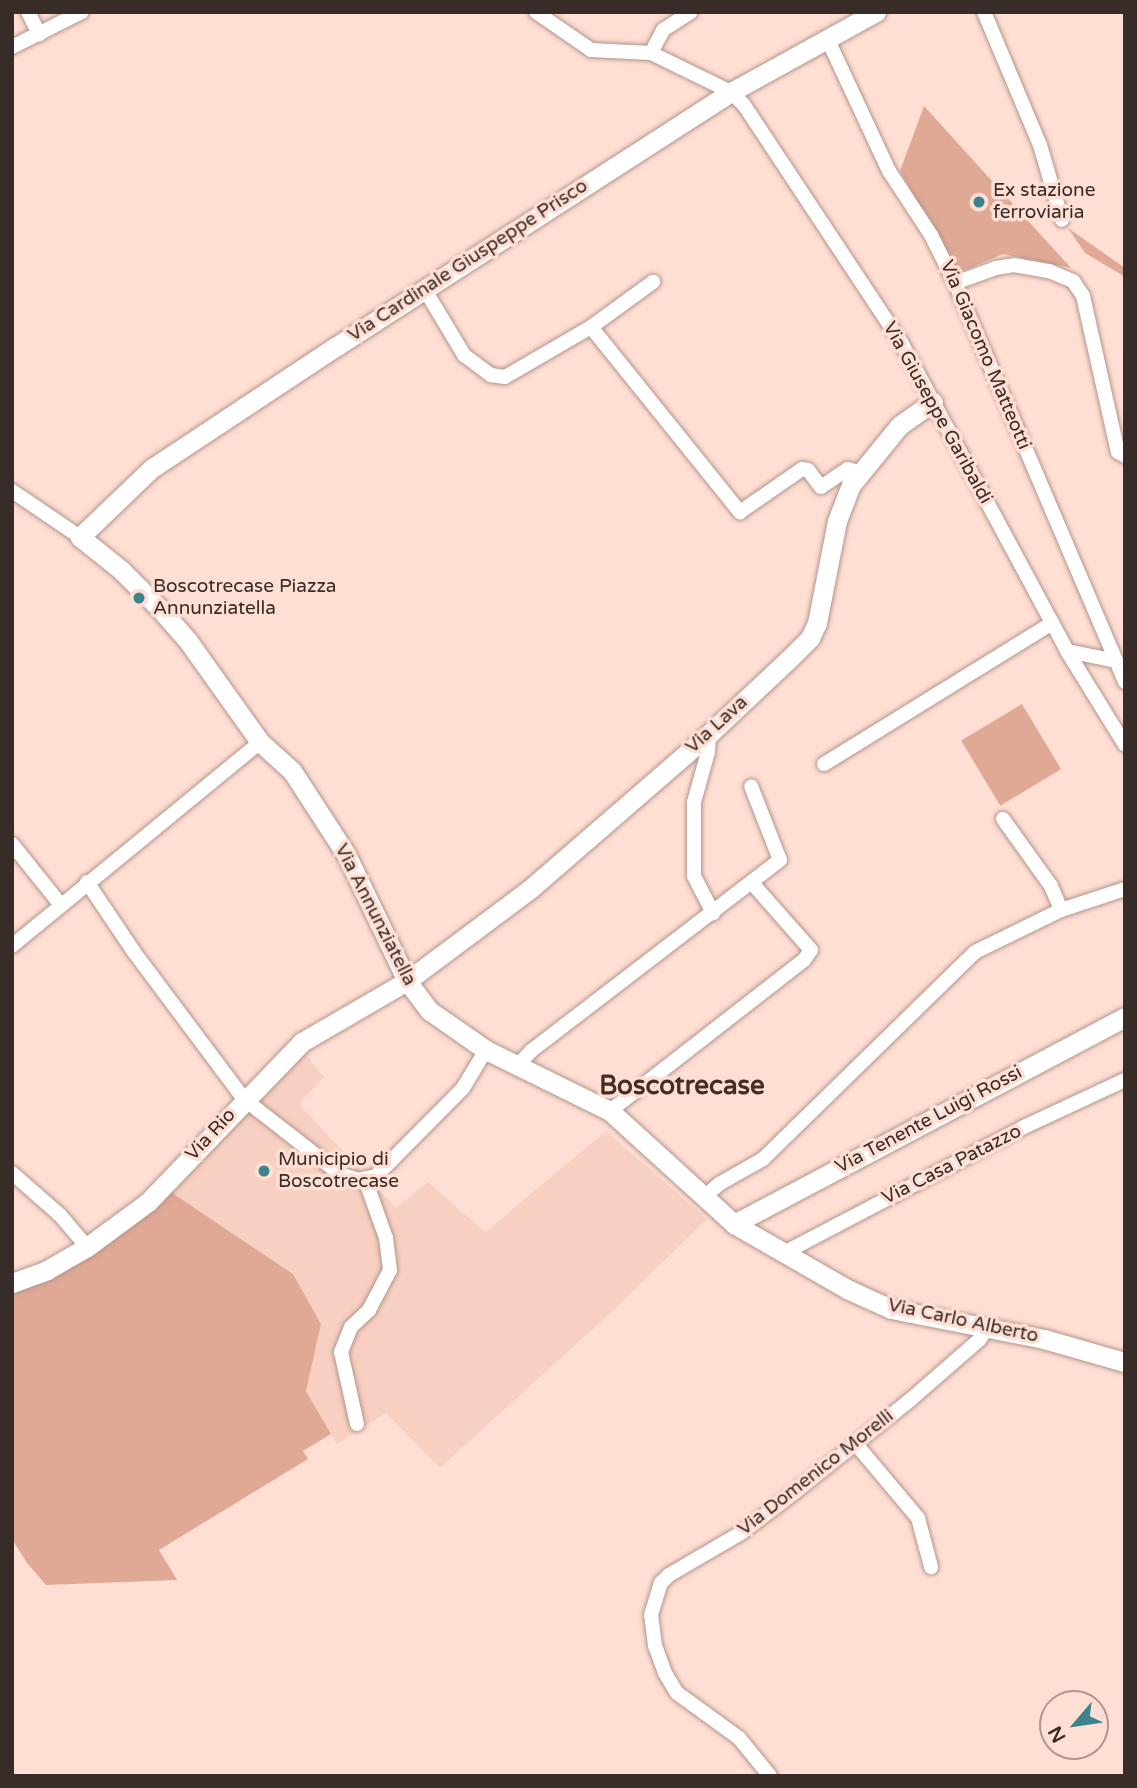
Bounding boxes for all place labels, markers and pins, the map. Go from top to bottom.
place label: Ex stazione ferroviaria [993,180,1095,224]
marker: Ex stazione ferroviaria [971,194,987,210]
place label: Boscotrecase Piazza Annunziatella [153,576,337,620]
marker: Boscotrecase Piazza Annunziatella [131,590,147,606]
place label: Municipio di Boscotrecase [278,1149,399,1193]
marker: Municipio di Boscotrecase [256,1163,272,1179]

